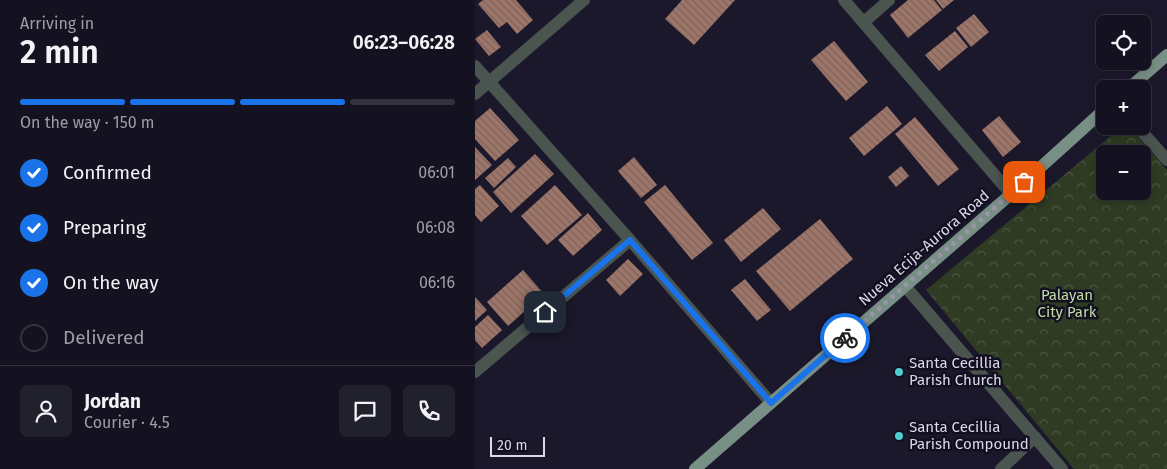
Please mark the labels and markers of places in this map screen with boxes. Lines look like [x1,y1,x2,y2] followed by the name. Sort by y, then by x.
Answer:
[1003,161,1045,203] pin
[524,291,566,333] pin
[909,354,1002,389] place label: Santa Cecillia Parish Church
[893,366,905,378] marker: Santa Cecillia Parish Church
[909,418,1029,453] place label: Santa Cecillia Parish Compound
[893,430,905,442] marker: Santa Cecillia Parish Compound

